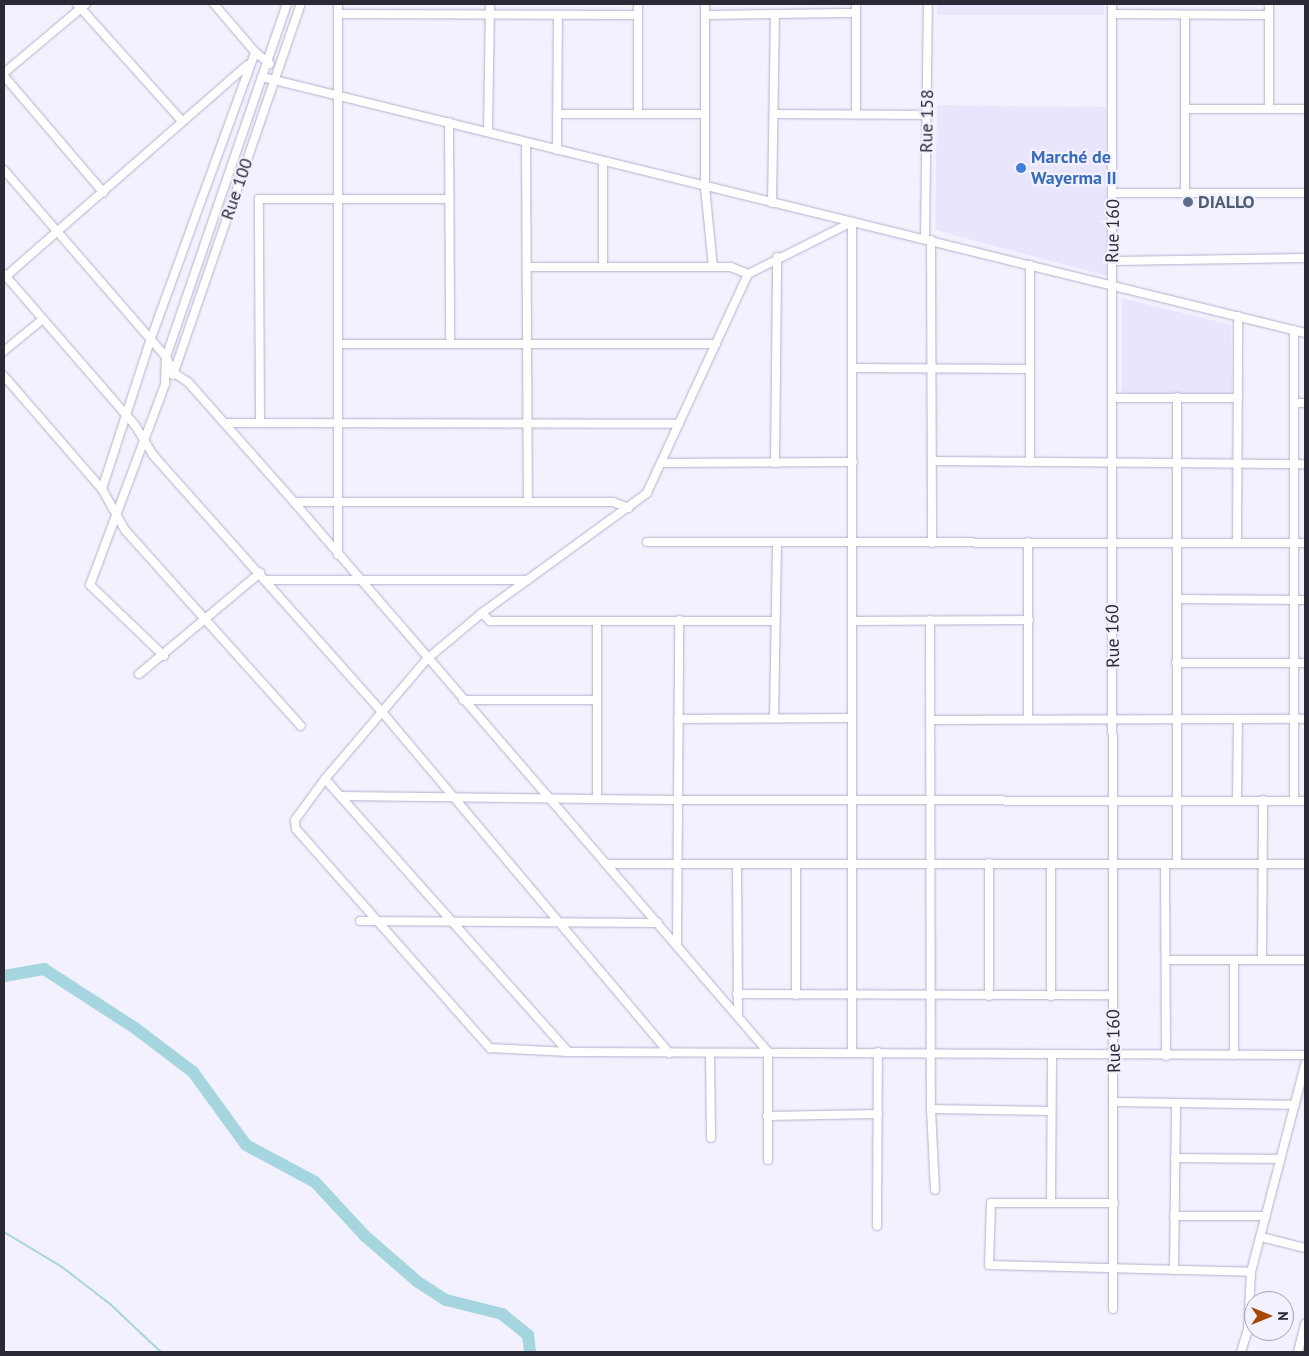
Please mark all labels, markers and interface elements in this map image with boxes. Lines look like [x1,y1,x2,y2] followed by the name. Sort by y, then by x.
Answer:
[916,89,938,153] street label: Rue 158
[1031,147,1117,190] place label: Marché de Wayerma II
[216,155,258,223] street label: Rue 100
[1015,162,1027,174] marker: Marché de Wayerma II
[1198,191,1255,213] place label: DIALLO
[1182,196,1194,208] marker: DIALLO
[1102,199,1124,263] street label: Rue 160
[1102,604,1124,668] street label: Rue 160
[1103,1009,1125,1073] street label: Rue 160
[1244,1291,1294,1341] north arrow
[1274,1311,1292,1321] text: N

